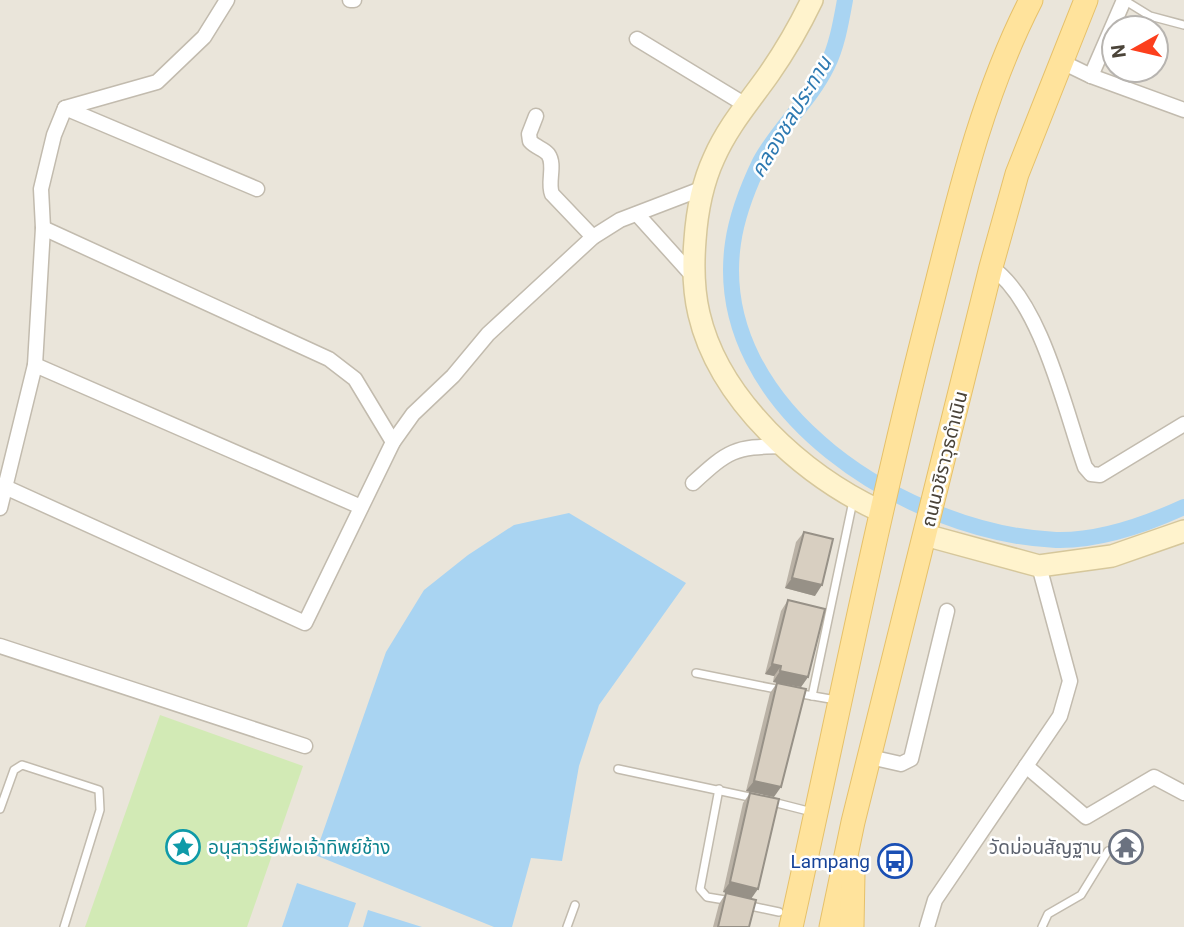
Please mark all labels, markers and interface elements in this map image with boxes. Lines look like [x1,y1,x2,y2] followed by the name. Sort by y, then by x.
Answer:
[1100,14,1170,84] north arrow
[1106,43,1131,60] text: N
[746,52,837,181] water label: คลองชลประทาน
[916,389,973,530] street label: ถนนวชิราวุธดำเนิน
[164,828,202,866] place icon: อนุสาวรีย์พ่อเจ้าทิพย์ช้าง
[1107,828,1145,866] temple icon: วัดม่อนสัญฐาน
[208,836,390,859] place label: อนุสาวรีย์พ่อเจ้าทิพย์ช้าง
[989,836,1102,859] place label: วัดม่อนสัญฐาน
[876,842,914,880] bus stop icon: Lampang
[791,850,870,873] place label: Lampang

